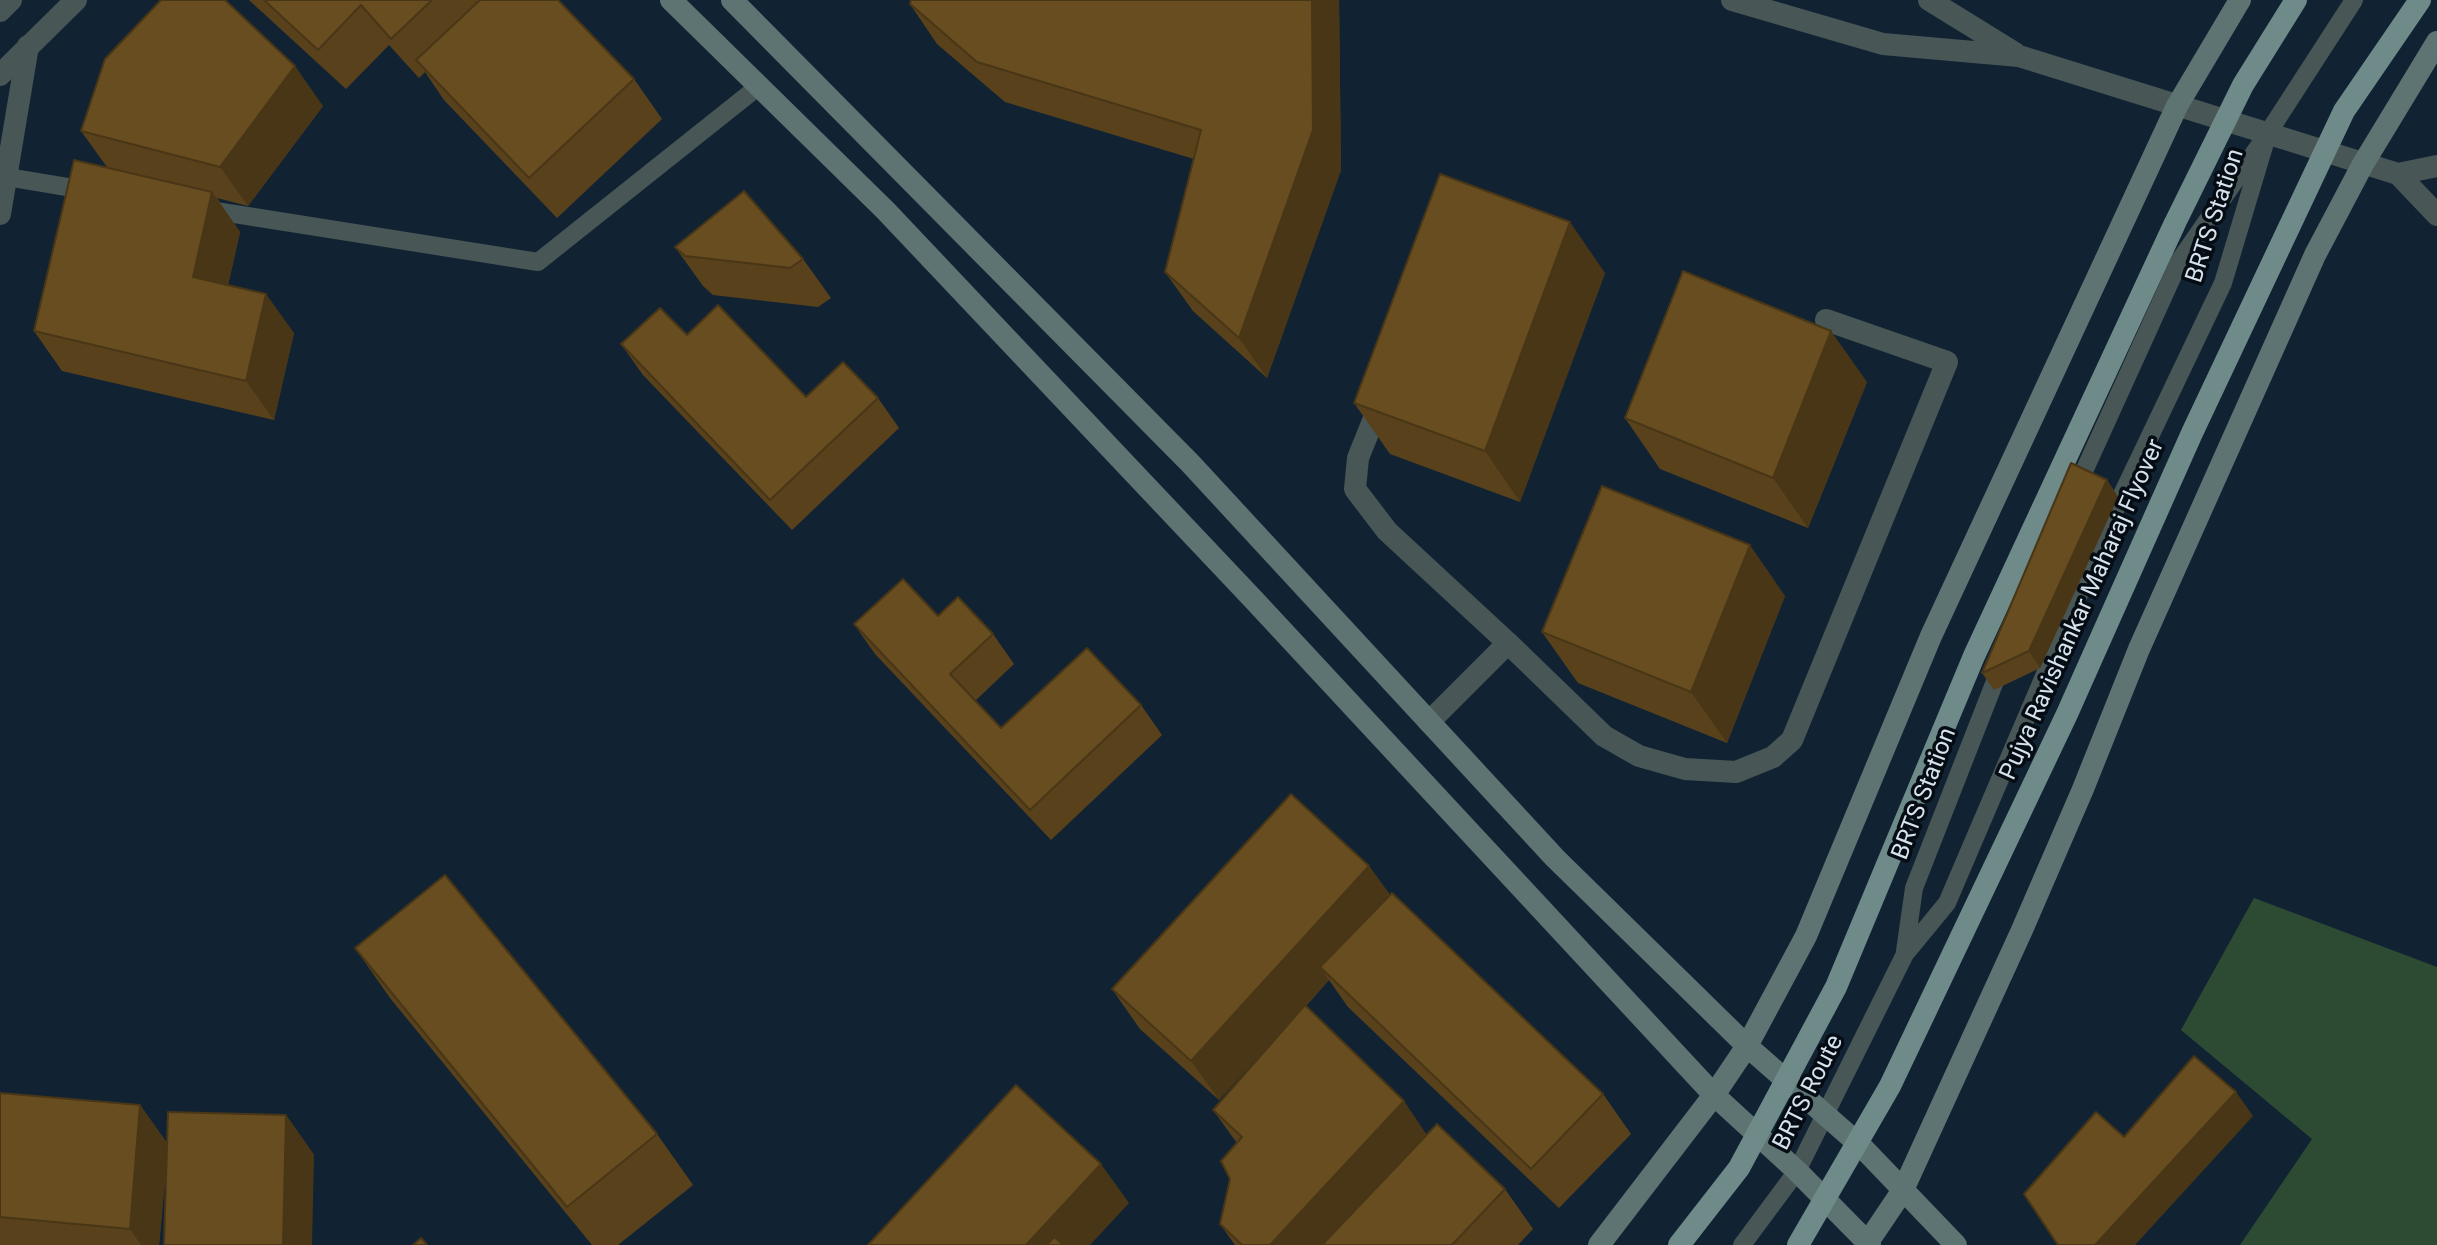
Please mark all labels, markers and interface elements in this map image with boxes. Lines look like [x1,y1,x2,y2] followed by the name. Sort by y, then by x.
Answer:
[2181,145,2251,287] street label: BRTS Station
[1995,435,2171,785] street label: Pujya Ravishankar Maharaj Flyover
[1887,724,1963,864] street label: BRTS Station
[1768,1031,1850,1155] street label: BRTS Route

